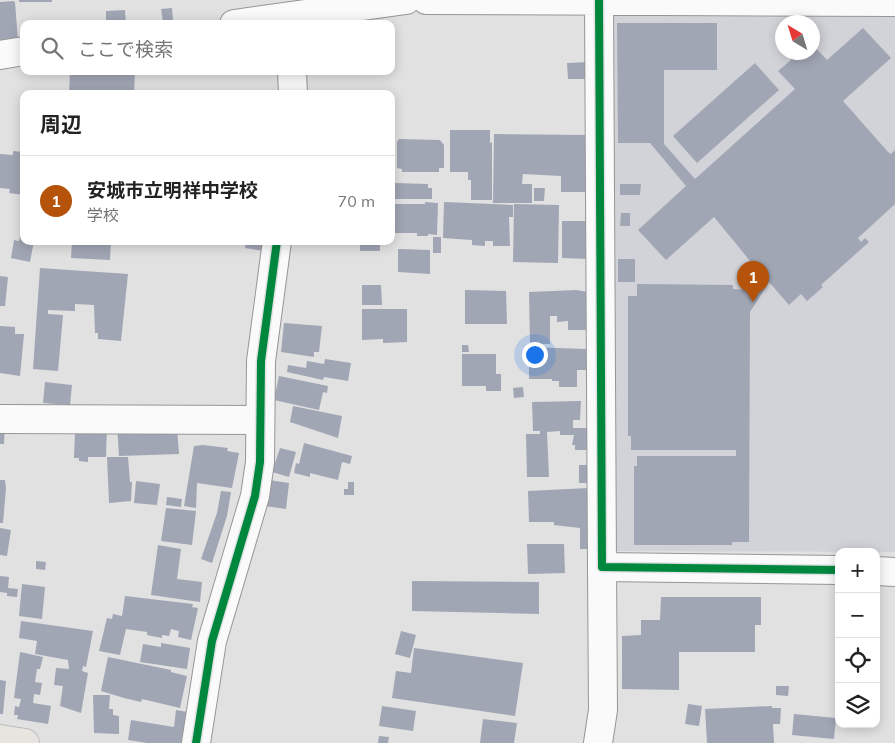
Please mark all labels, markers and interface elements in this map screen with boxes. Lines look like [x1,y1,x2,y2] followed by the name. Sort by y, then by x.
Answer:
[775,15,820,60] north arrow
[20,20,395,75] search box
[38,34,66,62] icon: search
[78,37,173,61] text: ここで検索
[40,111,82,137] text: 周辺
[87,178,258,202] text: 安城市立明祥中学校
[51,191,61,211] text: 1
[338,191,375,211] text: 70 m
[87,205,119,225] text: 学校
[737,261,769,302] pin: 1
[522,342,548,368] your location
[835,548,880,728] map controls
[835,548,880,593] button: +
[835,593,880,638] button: −
[835,638,880,683] button: locate
[835,683,880,728] button: layers

